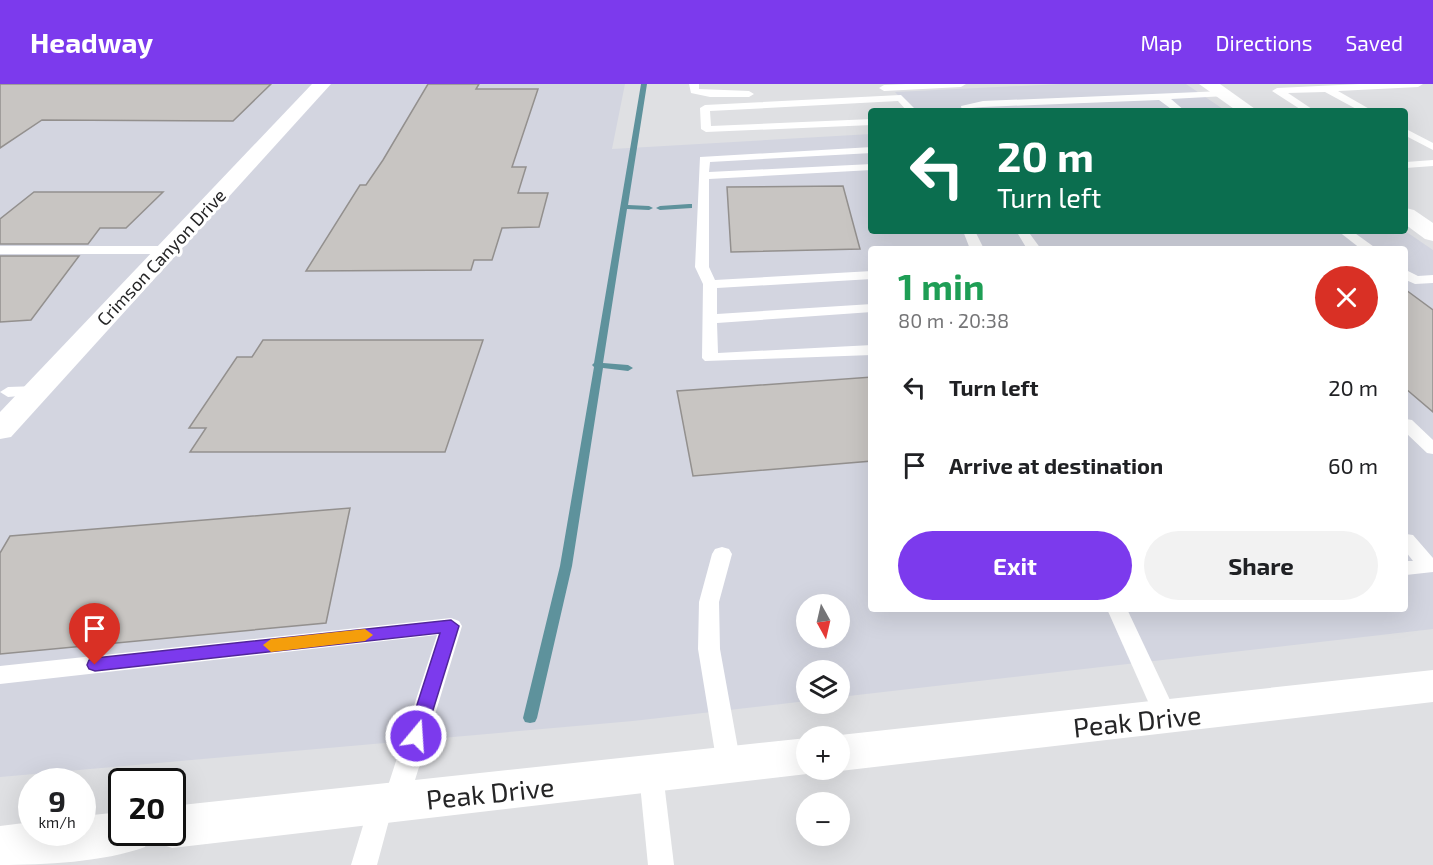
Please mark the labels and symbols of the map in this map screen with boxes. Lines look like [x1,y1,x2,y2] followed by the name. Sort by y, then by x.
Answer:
[92,184,230,330] street label: Crimson Canyon Drive
[796,594,850,648] north arrow
[69,603,120,665] pin
[1071,697,1203,743] street label: Peak Drive
[384,704,448,768] position arrow
[108,768,186,846] speed limit sign: 20
[424,769,556,815] street label: Peak Drive

